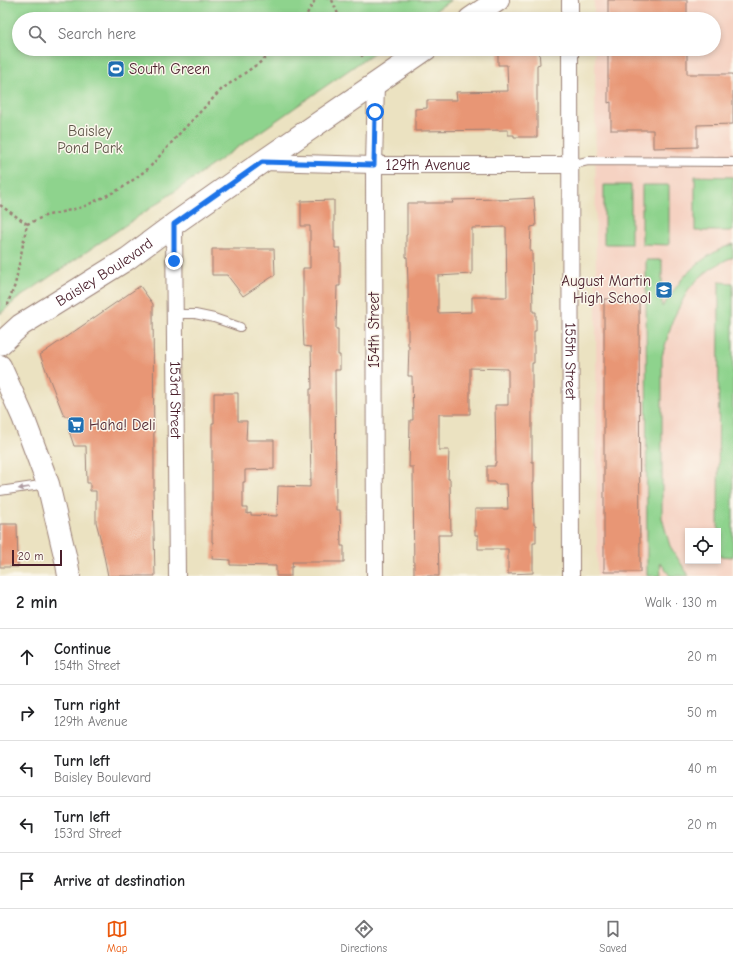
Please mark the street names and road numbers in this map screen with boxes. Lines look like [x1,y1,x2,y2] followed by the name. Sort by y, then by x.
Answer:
[386,156,471,174] street label: 129th Avenue
[52,234,156,310] street label: Baisley Boulevard
[365,291,383,368] street label: 154th Street
[562,322,580,400] street label: 155th Street
[166,361,185,440] street label: 153rd Street

